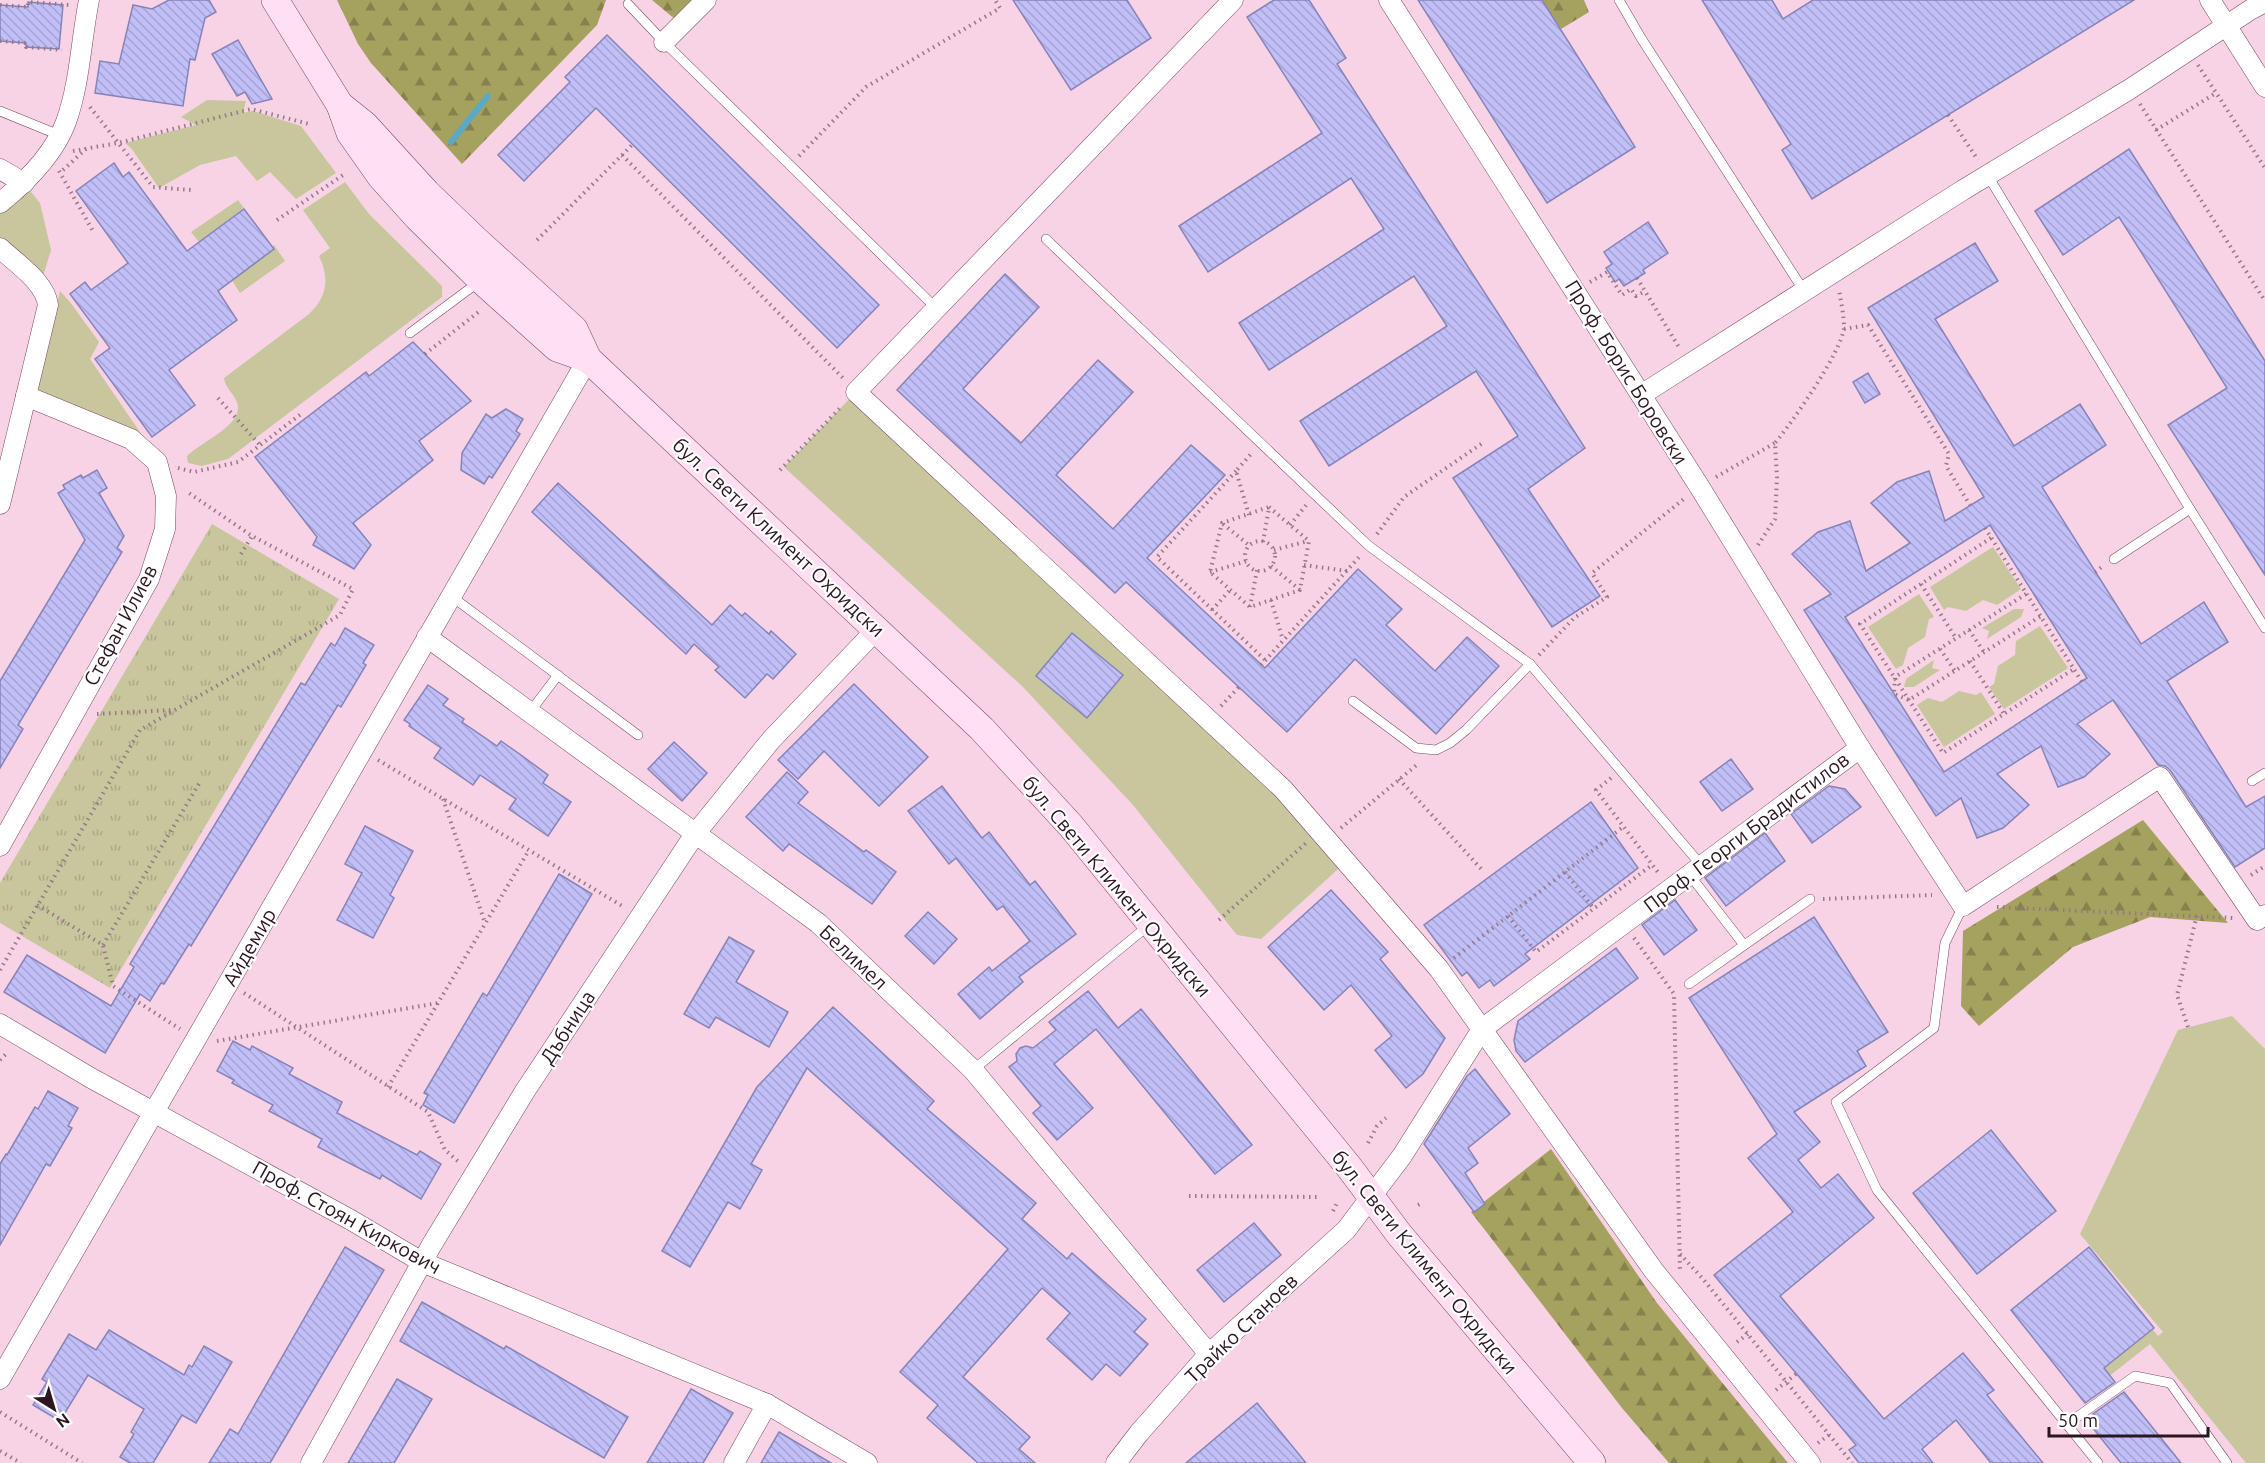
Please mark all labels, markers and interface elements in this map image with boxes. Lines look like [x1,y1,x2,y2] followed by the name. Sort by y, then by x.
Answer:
[1561,276,1693,468] street label: Проф. Борис Боровски
[668,433,890,641] street label: бул. Свети Климент Охридски
[79,561,161,689] street label: Стефан Илиев
[1639,747,1853,917] street label: Проф. Георги Брадистилов
[1018,771,1216,1001] street label: бул. Свети Климент Охридски
[218,904,280,990] street label: Айдемир
[815,920,893,994] street label: Белимел
[535,986,599,1068] street label: Дъбница
[1328,1146,1522,1378] street label: бул. Свети Климент Охридски
[249,1156,445,1278] street label: Проф. Стоян Киркович
[1180,1269,1302,1387] street label: Трайко Станоев
[24,1379,84,1439] north arrow
[2049,1400,2208,1438] scale bar
[53,1410,73,1432] text: N
[2058,1410,2098,1430] text: 50 m

